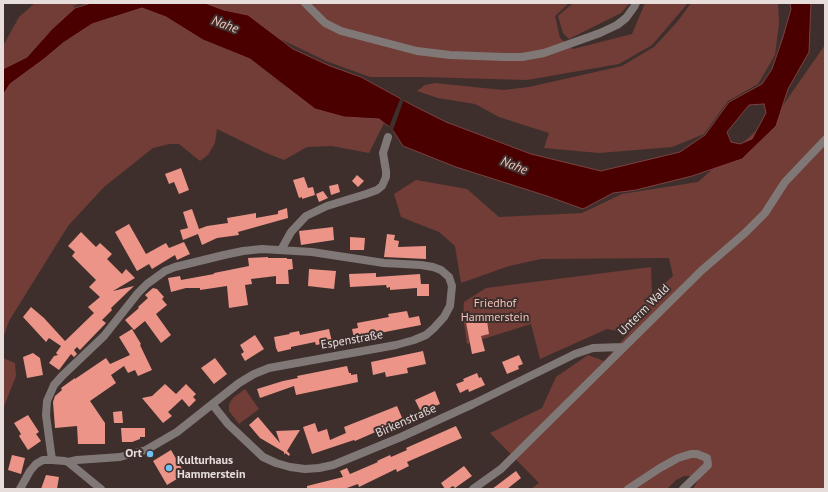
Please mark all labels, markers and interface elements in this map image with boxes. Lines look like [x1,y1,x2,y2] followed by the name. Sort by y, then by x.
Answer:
[209,13,241,37] water label: Nahe
[498,154,530,178] water label: Nahe
[615,281,673,339] street label: Unterm Wald
[461,297,529,325] park label: Friedhof Hammerstein
[320,327,384,353] street label: Espenstraße
[373,401,439,441] street label: Birkenstraße
[125,447,142,461] place label: Ort
[145,449,155,459] marker: Ort
[177,454,245,482] place label: Kulturhaus Hammerstein
[164,463,174,473] marker: Kulturhaus Hammerstein

